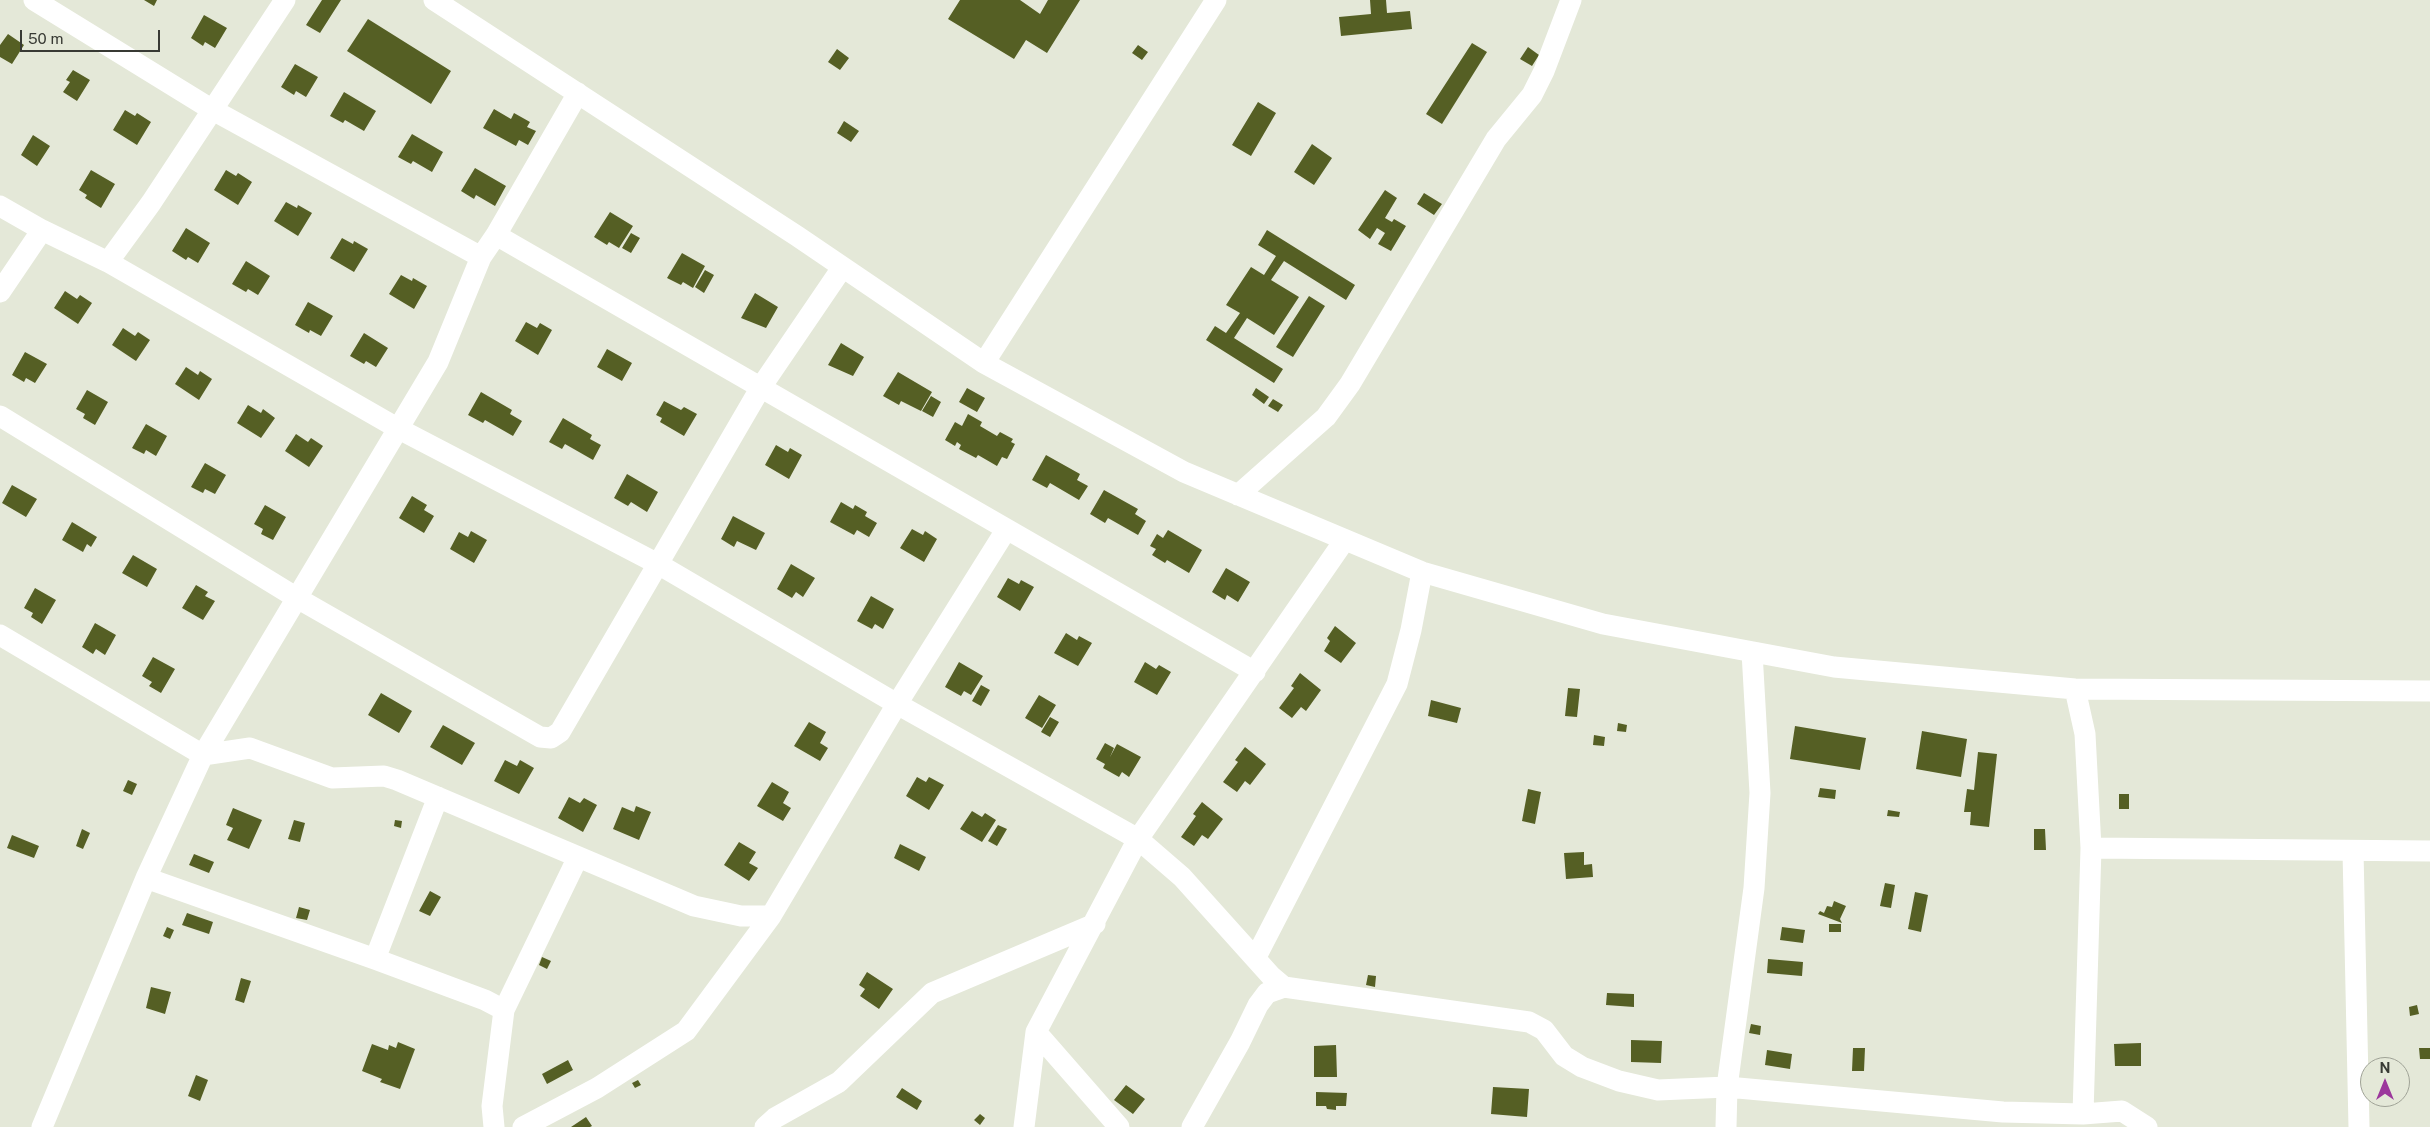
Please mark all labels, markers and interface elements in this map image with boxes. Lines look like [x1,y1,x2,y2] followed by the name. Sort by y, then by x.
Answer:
[22,20,162,52] scale bar
[28,30,63,47] text: 50 m
[2360,1057,2410,1107] north arrow
[2380,1060,2390,1076] text: N

